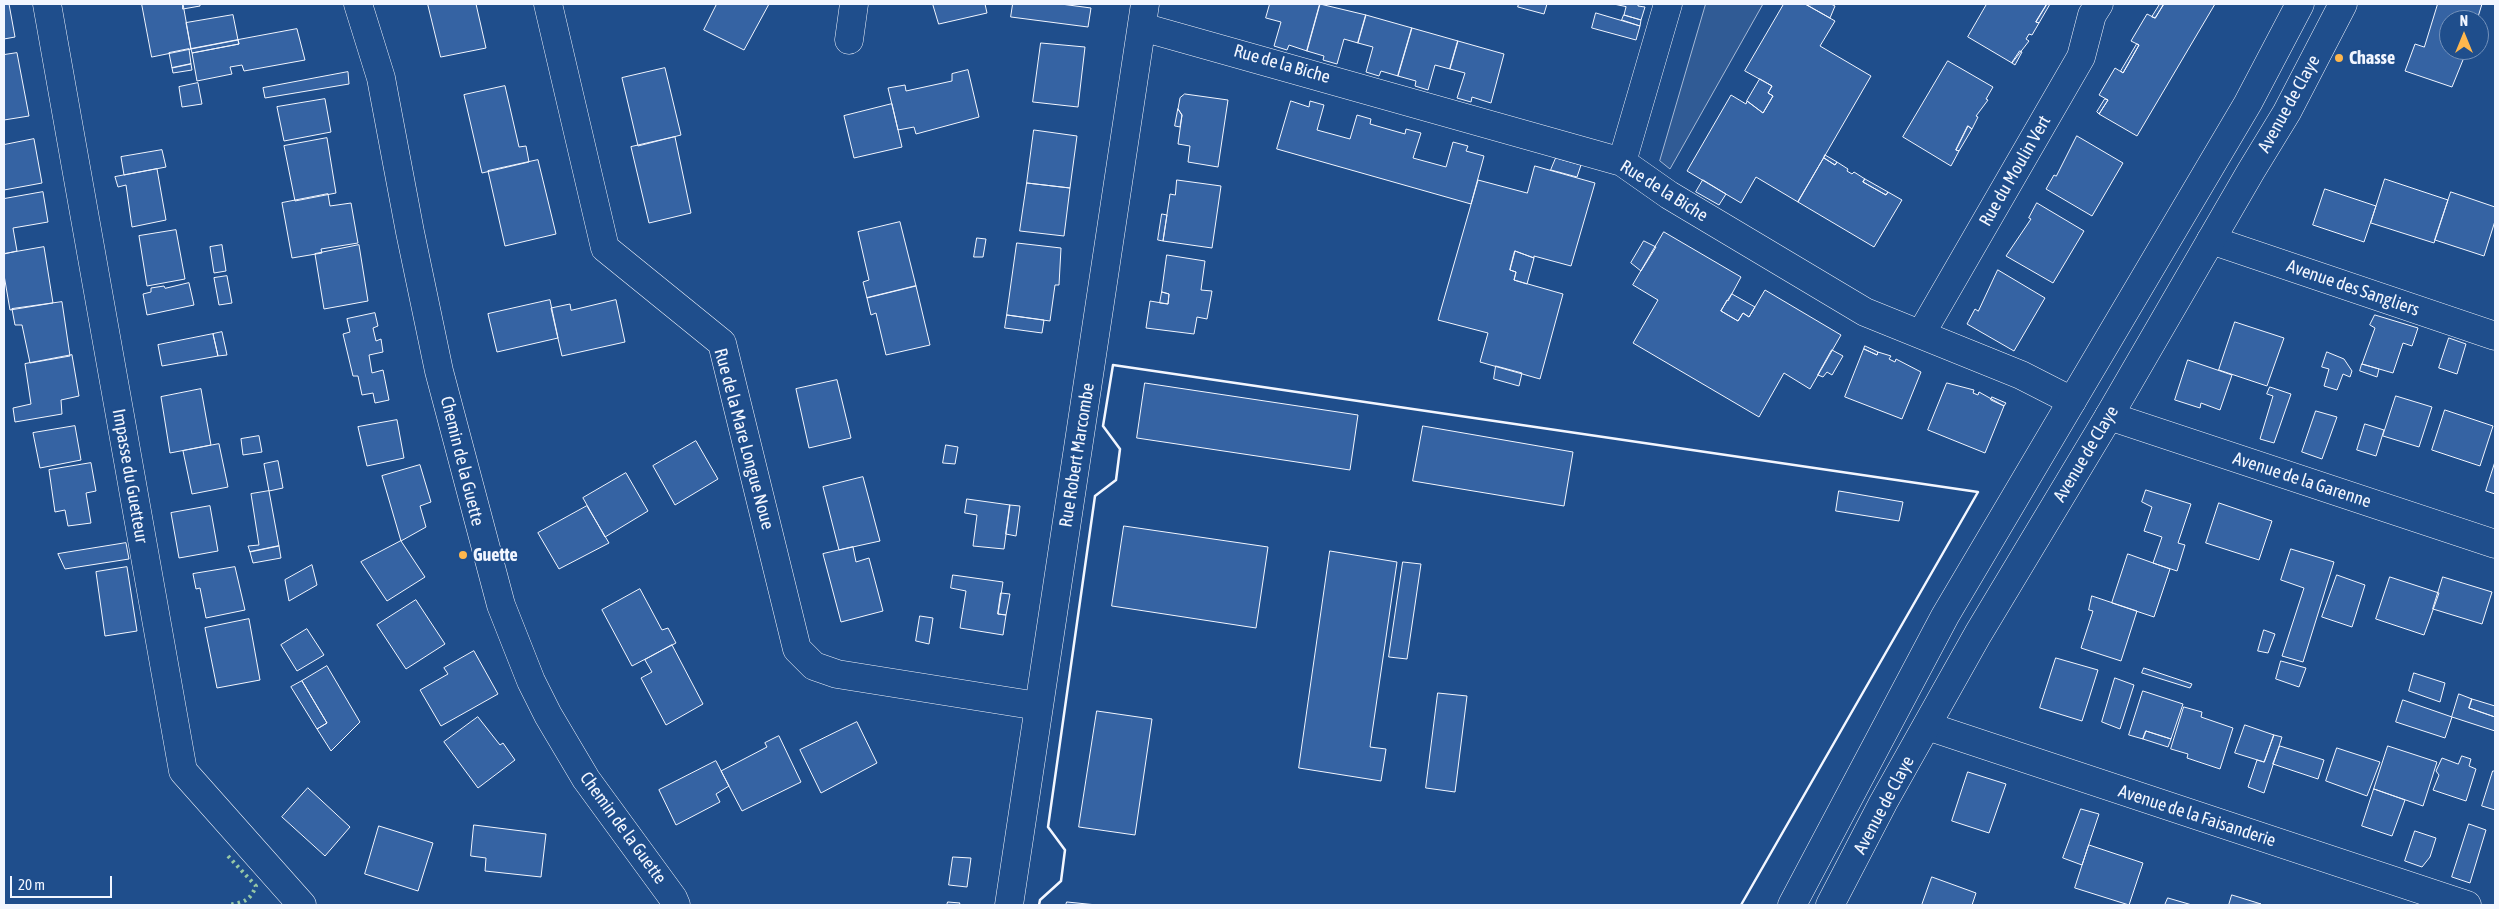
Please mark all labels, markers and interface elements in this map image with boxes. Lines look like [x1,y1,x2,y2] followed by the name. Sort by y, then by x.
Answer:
[2439,10,2489,60] north arrow
[2460,13,2468,29] text: N
[1231,40,1333,88] street label: Rue de la Biche
[2349,47,2395,69] place label: Chasse
[2253,51,2325,157] street label: Avenue de Claye
[2333,52,2345,64] marker: Chasse
[1975,112,2055,230] street label: Rue du Moulin Vert
[1616,156,1712,226] street label: Rue de la Biche
[2284,255,2422,321] street label: Avenue des Sangliers
[709,346,779,532] street label: Rue de la Mare Longue Noue
[1055,381,1099,529] street label: Rue Robert Marcombe
[435,394,489,528] street label: Chemin de la Guette
[2049,402,2123,506] street label: Avenue de Claye
[108,407,152,545] street label: Impasse du Guetteur
[2230,447,2374,513] street label: Avenue de la Garenne
[473,544,518,566] place label: Guette
[457,549,469,561] marker: Guette
[1849,752,1919,858] street label: Avenue de Claye
[575,768,671,888] street label: Chemin de la Guette
[2116,780,2278,852] street label: Avenue de la Faisanderie
[12,866,115,898] scale bar
[18,876,45,893] text: 20 m

